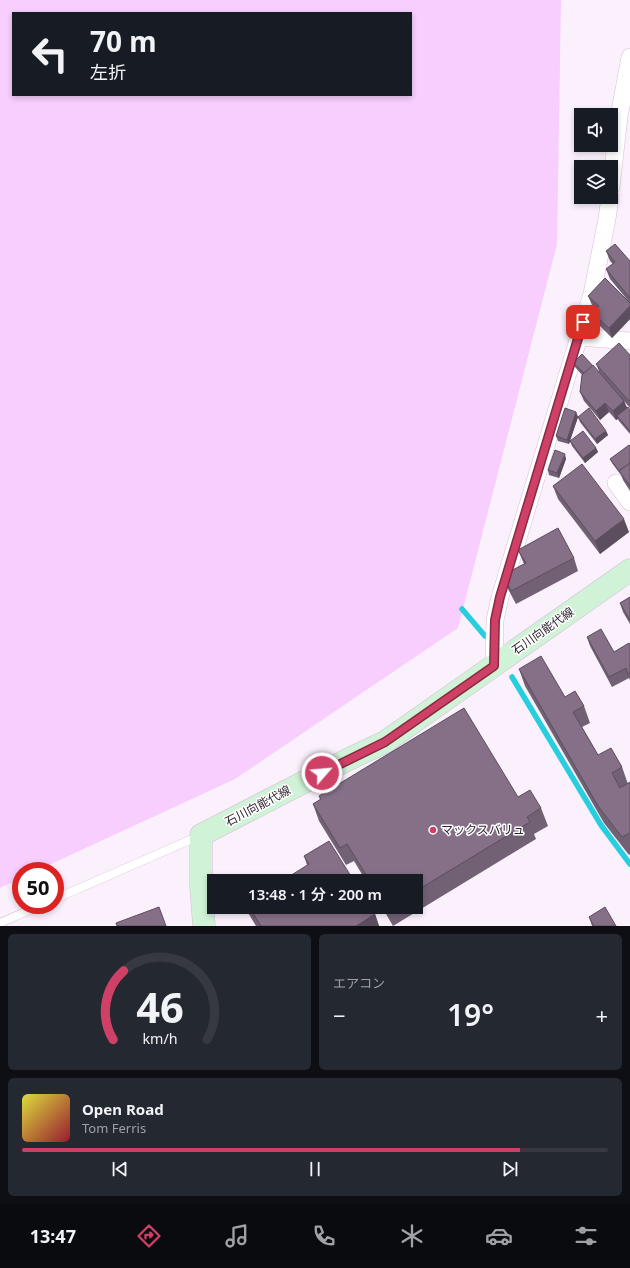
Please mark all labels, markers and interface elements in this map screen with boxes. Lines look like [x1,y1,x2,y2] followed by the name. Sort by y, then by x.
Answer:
[90,22,157,60] text: 70 m
[24,28,76,80] icon: left
[90,60,126,84] text: 左折
[574,108,618,204] map controls
[574,108,618,152] button: sound
[574,160,618,204] button: layers
[566,305,600,339] pin
[572,311,594,333] icon: arrive
[508,603,577,658] street label: 石川向能代線
[301,752,343,794] position arrow
[222,781,294,830] street label: 石川向能代線
[441,821,525,838] place label: マックスバリュ
[428,825,438,835] marker: マックスバリュ
[12,862,64,914] speed limit sign: 50
[248,884,382,904] text: 13:48 · 1 分 · 200 m
[333,974,385,992] text: エアコン
[136,979,183,1035] text: 46
[447,994,494,1035] text: 19°
[333,1000,346,1030] text: −
[595,1000,608,1030] text: +
[142,1029,177,1048] text: km/h
[82,1099,164,1119] text: Open Road
[82,1119,146,1137] text: Tom Ferris
[109,1158,131,1180] icon: previous
[304,1158,326,1180] icon: pause
[499,1158,521,1180] icon: next
[135,1222,163,1250] icon: directions
[223,1222,251,1250] icon: music
[310,1222,338,1250] icon: phone
[398,1222,426,1250] icon: climate
[485,1222,513,1250] icon: car
[572,1222,600,1250] icon: filters
[30,1224,76,1248] text: 13:47

